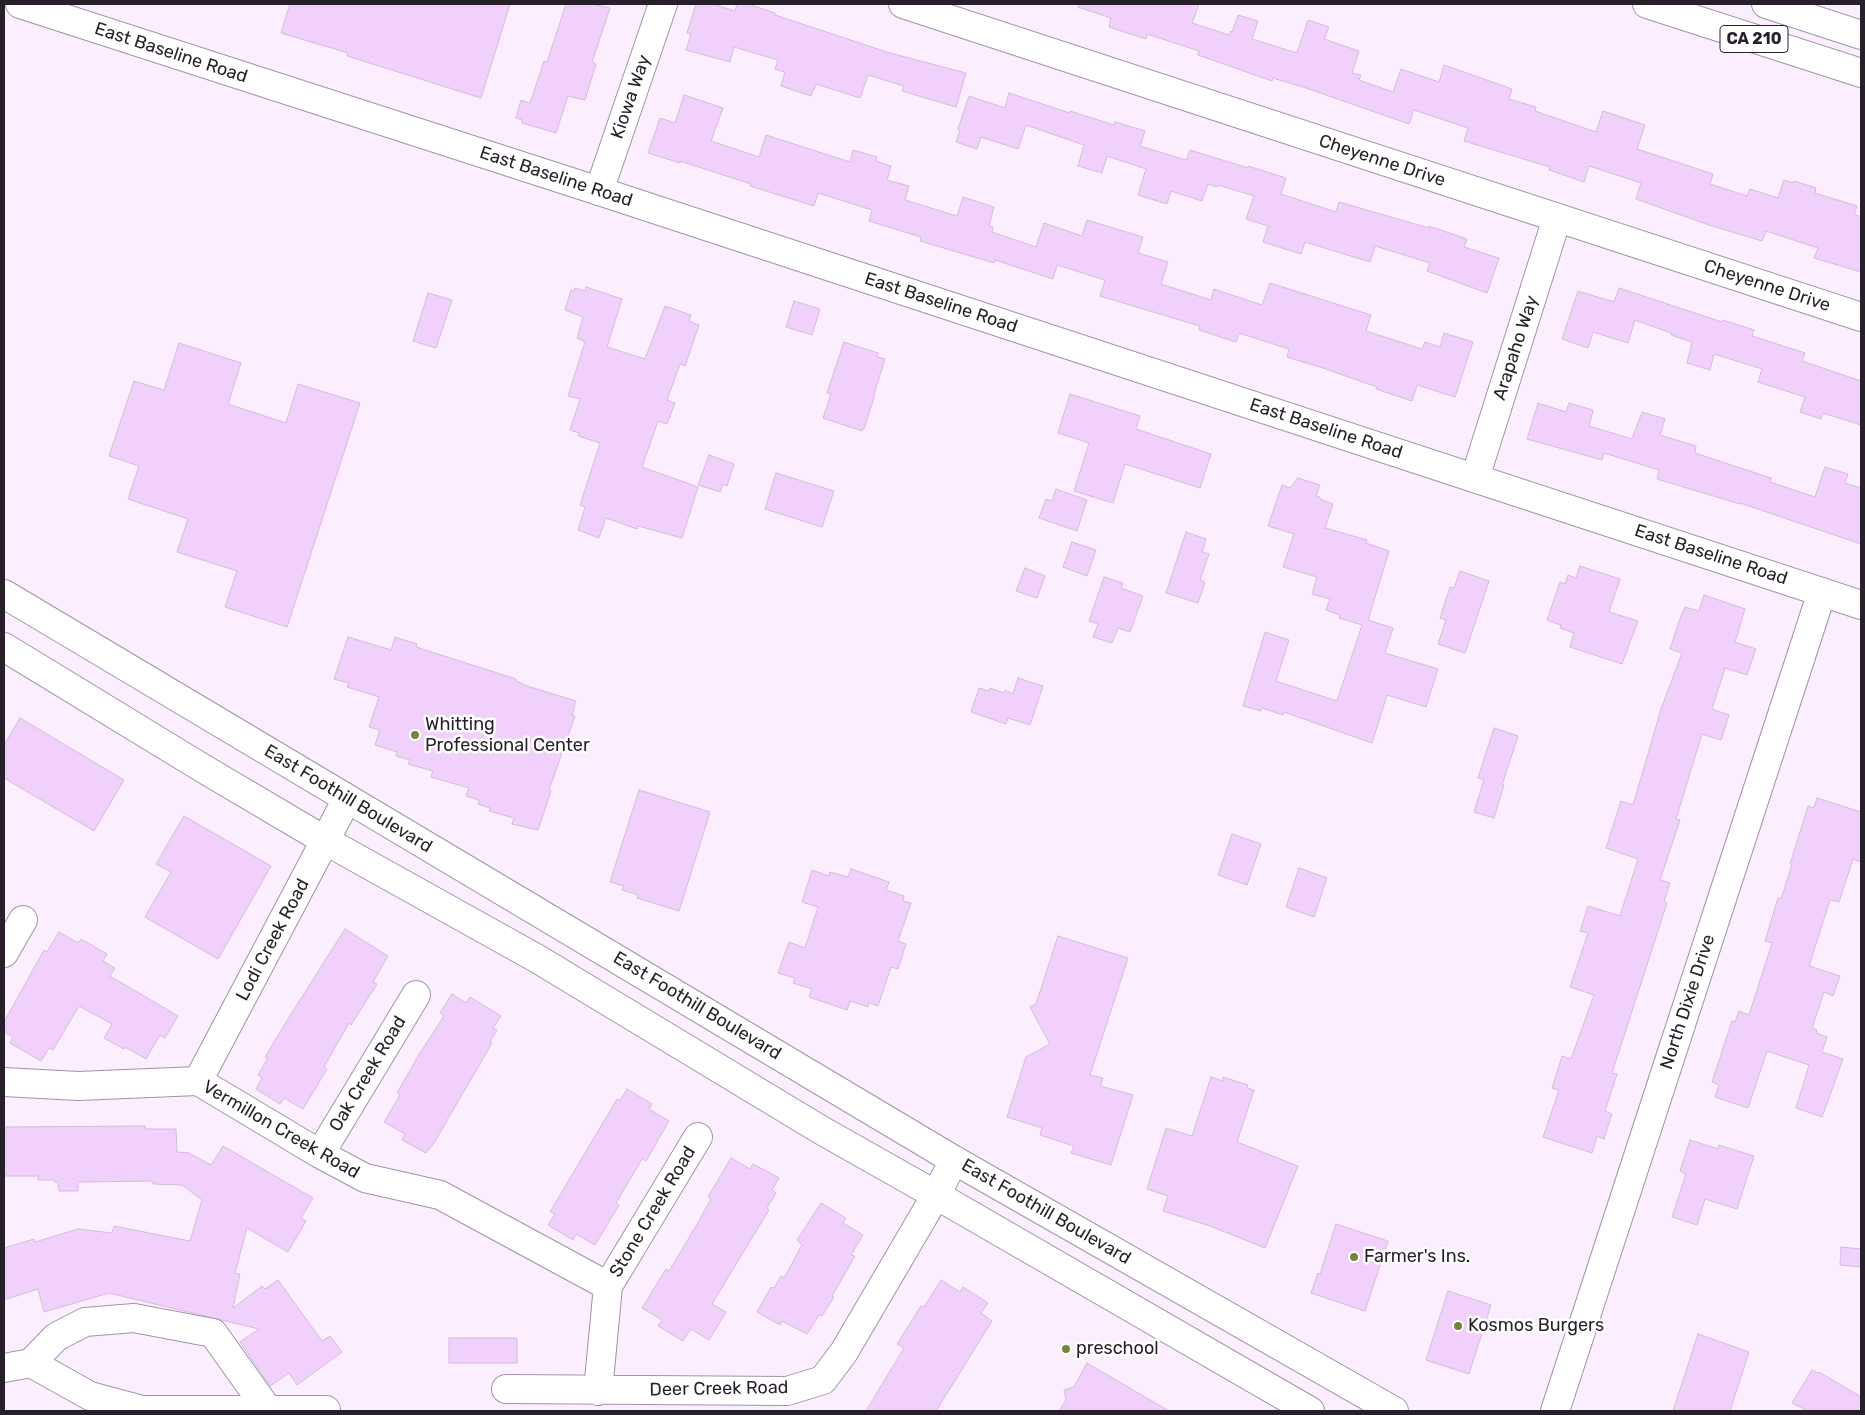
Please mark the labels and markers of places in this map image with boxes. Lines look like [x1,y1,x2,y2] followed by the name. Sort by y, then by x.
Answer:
[425,714,590,756] place label: Whitting Professional Center
[409,729,421,741] marker: Whitting Professional Center
[1364,1246,1470,1268] place label: Farmer's Ins.
[1348,1251,1360,1263] marker: Farmer's Ins.
[1468,1315,1604,1337] place label: Kosmos Burgers
[1452,1320,1464,1332] marker: Kosmos Burgers
[1076,1338,1159,1360] place label: preschool
[1060,1343,1072,1355] marker: preschool

